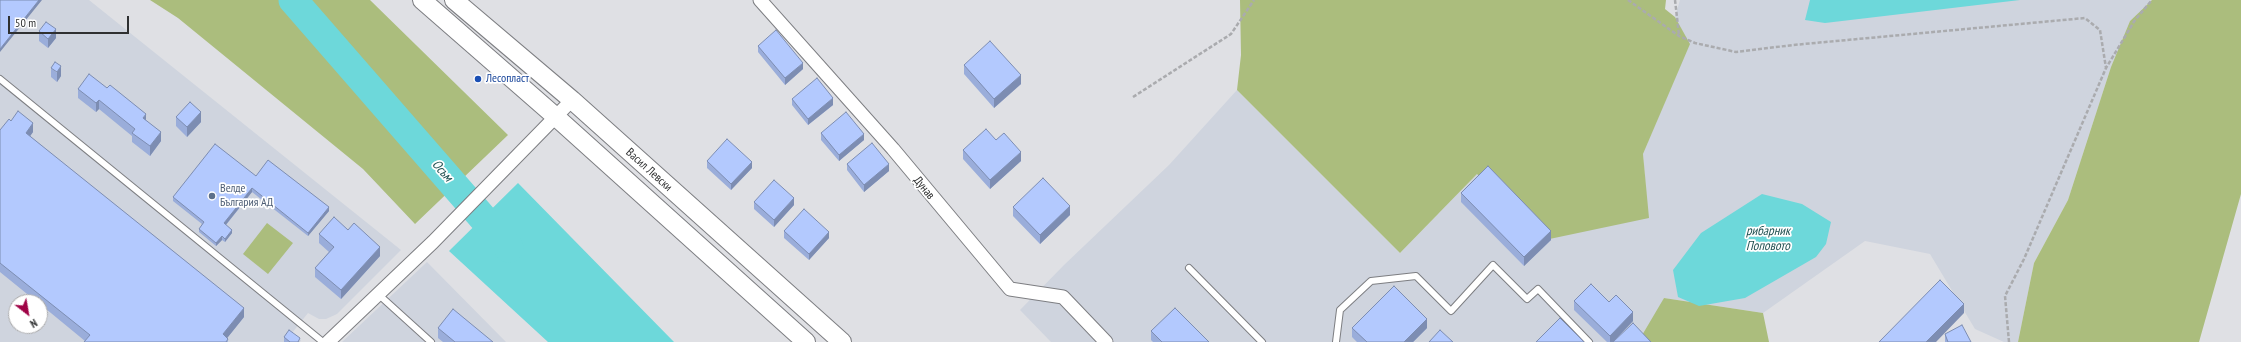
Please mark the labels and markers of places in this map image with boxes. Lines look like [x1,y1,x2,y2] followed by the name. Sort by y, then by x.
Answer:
[486,72,529,86] place label: Лесопласт
[473,74,483,84] marker: Лесопласт
[220,182,273,210] place label: Велде България АД
[207,191,217,201] marker: Велде България АД

